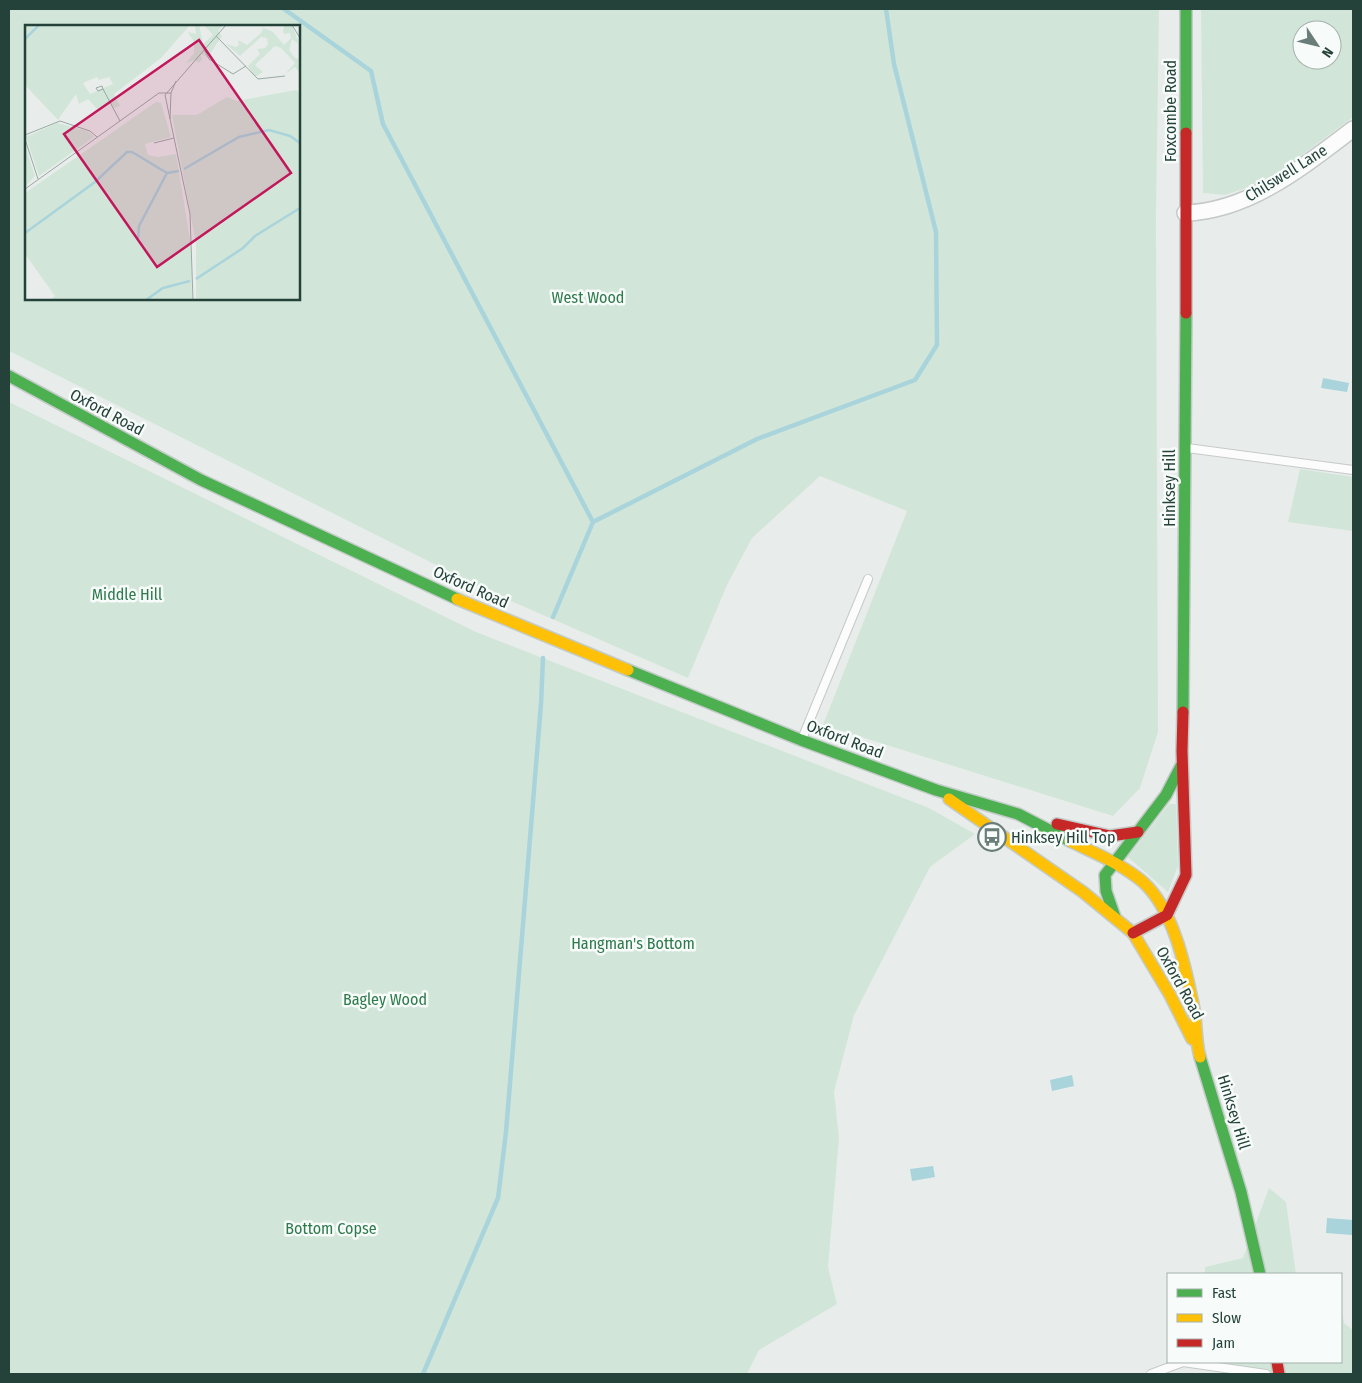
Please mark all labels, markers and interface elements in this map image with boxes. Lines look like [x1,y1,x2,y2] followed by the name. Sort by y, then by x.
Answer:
[1292,20,1342,70] north arrow
[25,25,300,300] inset map
[1318,44,1337,60] text: N
[1161,60,1180,162] street label: Foxcombe Road
[1241,140,1331,206] street label: Chilswell Lane
[552,288,624,307] park label: West Wood
[67,385,147,439] street label: Oxford Road
[1160,449,1179,527] street label: Hinksey Hill
[430,562,512,612] street label: Oxford Road
[92,585,162,604] park label: Middle Hill
[804,716,886,762] street label: Oxford Road
[977,822,1007,852] bus stop icon: Hinksey Hill Top
[1011,828,1116,847] place label: Hinksey Hill Top
[571,934,695,953] park label: Hangman's Bottom
[1152,943,1208,1023] street label: Oxford Road
[343,990,427,1009] park label: Bagley Wood
[1214,1072,1254,1152] street label: Hinksey Hill
[285,1219,377,1238] park label: Bottom Copse
[1167,1273,1342,1363] legend
[1212,1284,1236,1302] text: Fast
[1212,1309,1241,1327] text: Slow
[1212,1334,1235,1352] text: Jam

